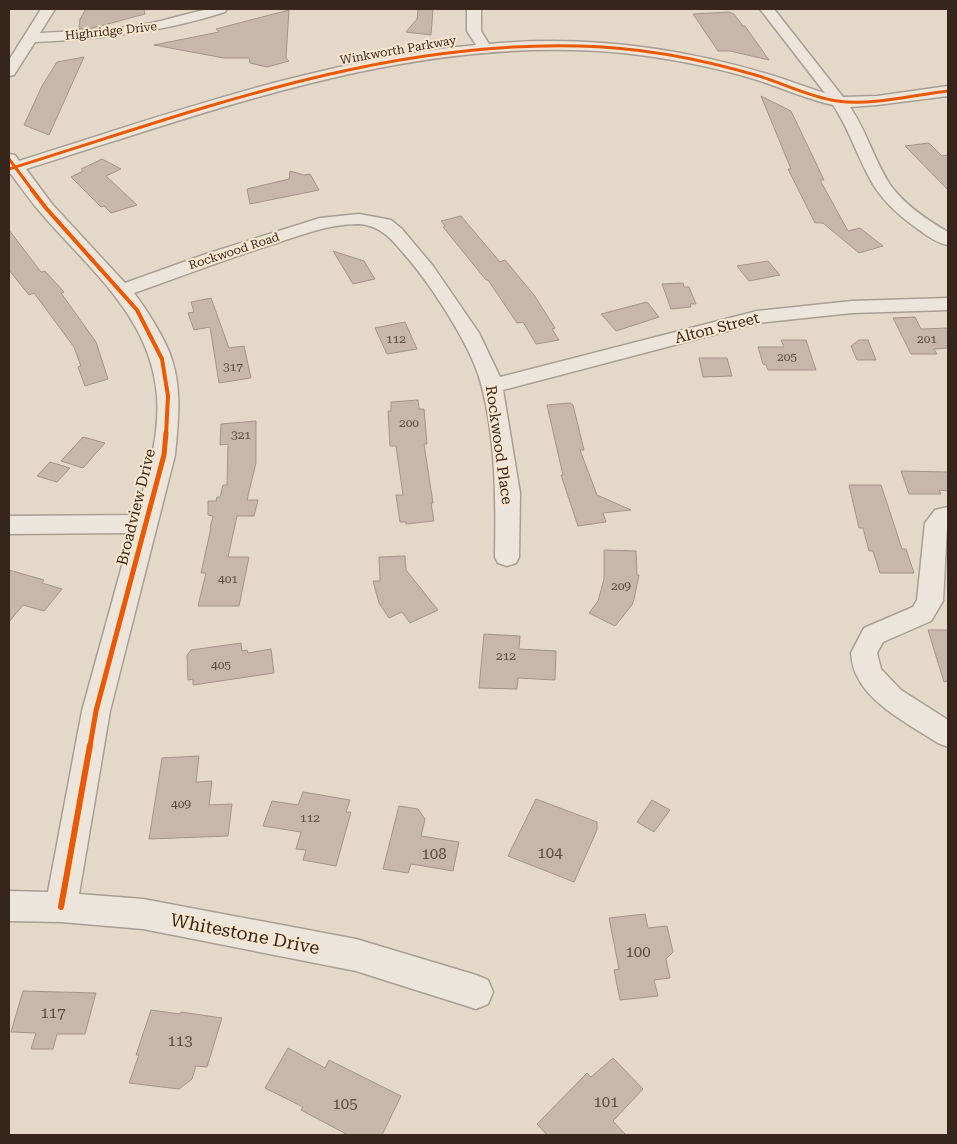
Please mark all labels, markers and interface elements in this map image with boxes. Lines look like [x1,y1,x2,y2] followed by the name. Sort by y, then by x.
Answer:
[64,19,158,43] street label: Highridge Drive
[339,33,458,67] street label: Winkworth Parkway
[187,230,281,272] street label: Rockwood Road
[673,309,762,347] street label: Alton Street
[386,332,406,346] house number: 112
[917,332,937,346] house number: 201
[777,350,797,364] house number: 205
[223,360,243,374] house number: 317
[482,384,516,506] street label: Rockwood Place
[399,416,419,430] house number: 200
[231,428,251,442] house number: 321
[113,447,159,567] street label: Broadview Drive
[218,572,238,586] house number: 401
[611,579,631,593] house number: 209
[496,649,516,663] house number: 212
[211,658,231,672] house number: 405
[171,797,191,811] house number: 409
[300,811,320,825] house number: 112
[537,844,563,862] house number: 104
[421,845,447,863] house number: 108
[169,909,322,958] street label: Whitestone Drive
[625,943,651,961] house number: 100
[40,1004,66,1022] house number: 117
[167,1032,193,1050] house number: 113
[593,1093,619,1111] house number: 101
[332,1095,358,1113] house number: 105

